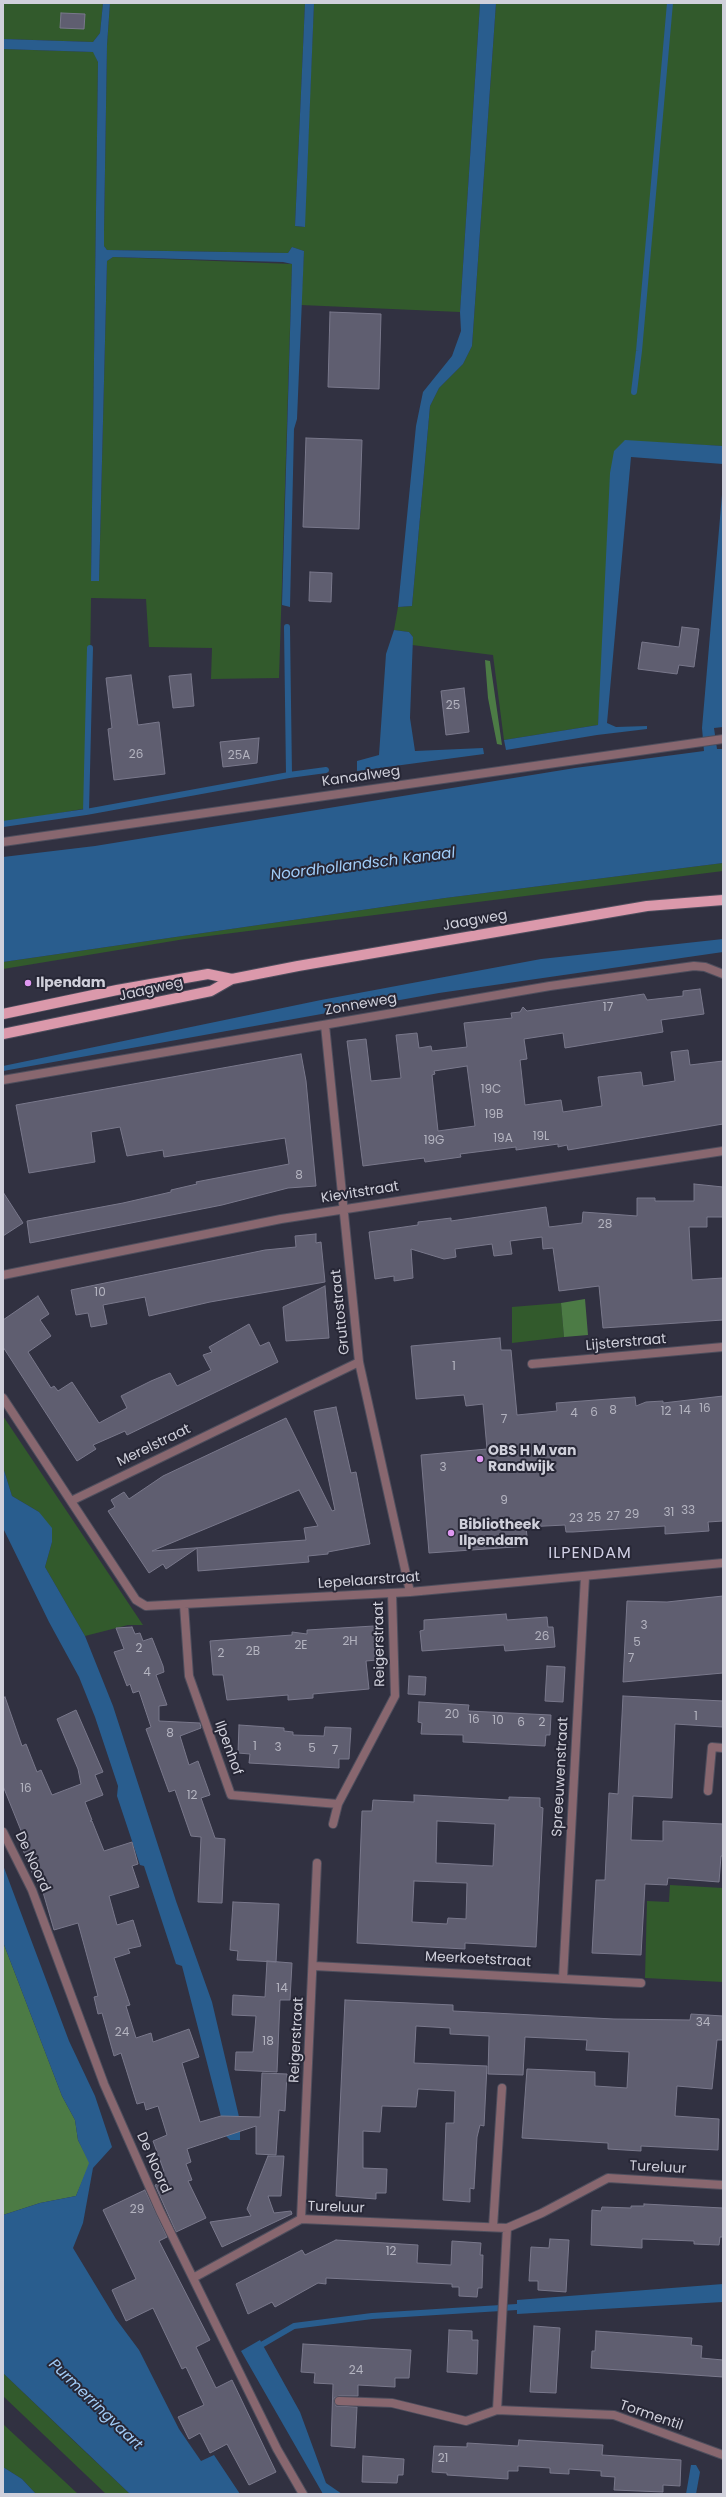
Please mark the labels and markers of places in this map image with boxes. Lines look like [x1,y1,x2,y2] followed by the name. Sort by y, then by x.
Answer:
[36,975,106,991] place label: Ilpendam
[23,978,33,988] marker: Ilpendam
[488,1443,577,1476] place label: OBS H M van Randwijk
[475,1454,485,1464] marker: OBS H M van Randwijk
[459,1517,540,1550] place label: Bibliotheek Ilpendam
[446,1528,456,1538] marker: Bibliotheek Ilpendam

